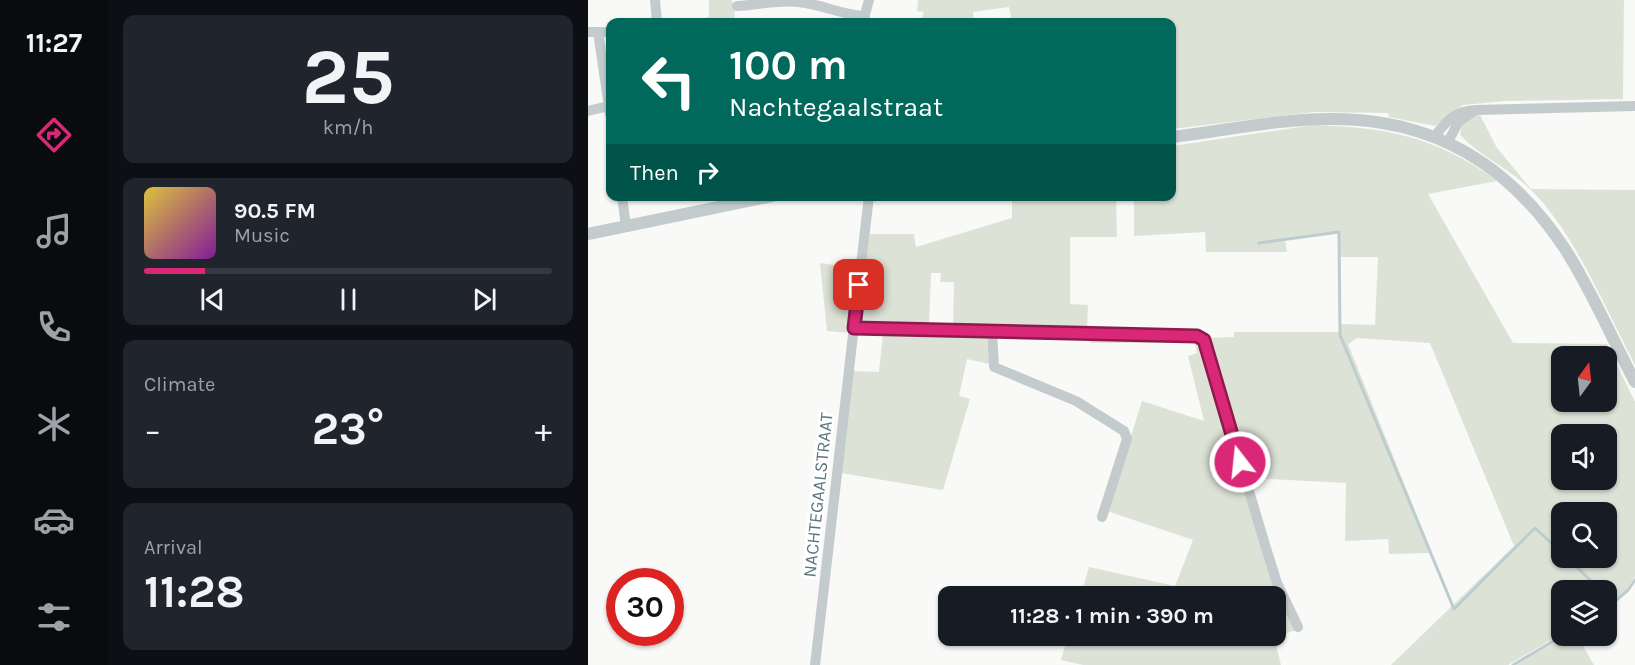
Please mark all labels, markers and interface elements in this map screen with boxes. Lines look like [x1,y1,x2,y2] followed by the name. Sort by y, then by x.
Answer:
[26,27,82,59] text: 11:27
[302,31,394,123] text: 25
[729,40,848,90] text: 100 m
[630,42,708,120] icon: left
[729,91,943,123] text: Nachtegaalstraat
[33,114,75,156] icon: directions
[323,116,373,139] text: km/h
[691,156,724,189] icon: right
[630,160,679,186] text: Then
[234,198,316,224] text: 90.5 FM
[33,210,75,252] icon: music
[234,224,290,247] text: Music
[833,259,884,310] pin
[842,268,875,301] icon: arrive
[196,283,229,316] icon: previous
[332,283,365,316] icon: pause
[468,283,501,316] icon: next
[33,306,75,348] icon: phone
[1551,346,1617,412] north arrow
[1551,346,1617,646] map controls
[144,373,215,396] text: Climate
[33,403,75,445] icon: climate
[312,403,384,455] text: 23°
[144,411,161,449] text: −
[535,411,552,449] text: +
[798,412,838,578] street label: NACHTEGAALSTRAAT
[1551,424,1617,490] button: sound
[1208,430,1272,494] position arrow
[33,499,75,541] icon: car
[1551,502,1617,568] button: search
[144,536,203,559] text: Arrival
[144,566,245,618] text: 11:28
[606,568,684,646] speed limit sign: 30
[1551,580,1617,646] button: layers
[33,596,75,638] icon: filters
[1010,603,1214,629] text: 11:28 · 1 min · 390 m

